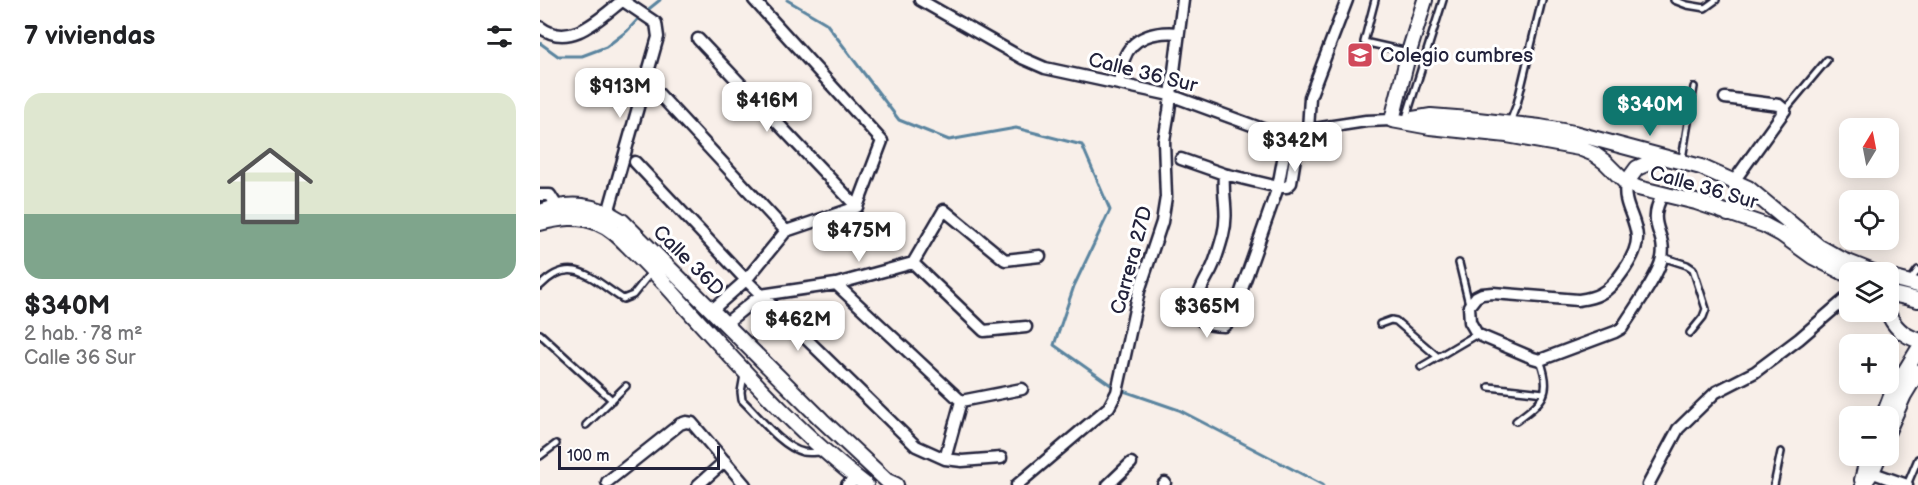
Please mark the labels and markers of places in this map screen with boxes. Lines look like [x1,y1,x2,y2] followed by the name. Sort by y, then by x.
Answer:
[1345,40,1375,70] school or university icon: Colegio cumbres
[1380,44,1533,68] place label: Colegio cumbres
[578,68,662,119] pin: $913M
[725,82,809,133] pin: $416M
[1608,86,1692,137] pin: $340M
[1253,122,1337,173] pin: $342M
[817,212,901,263] pin: $475M
[1165,288,1249,339] pin: $365M
[756,301,840,352] pin: $462M

